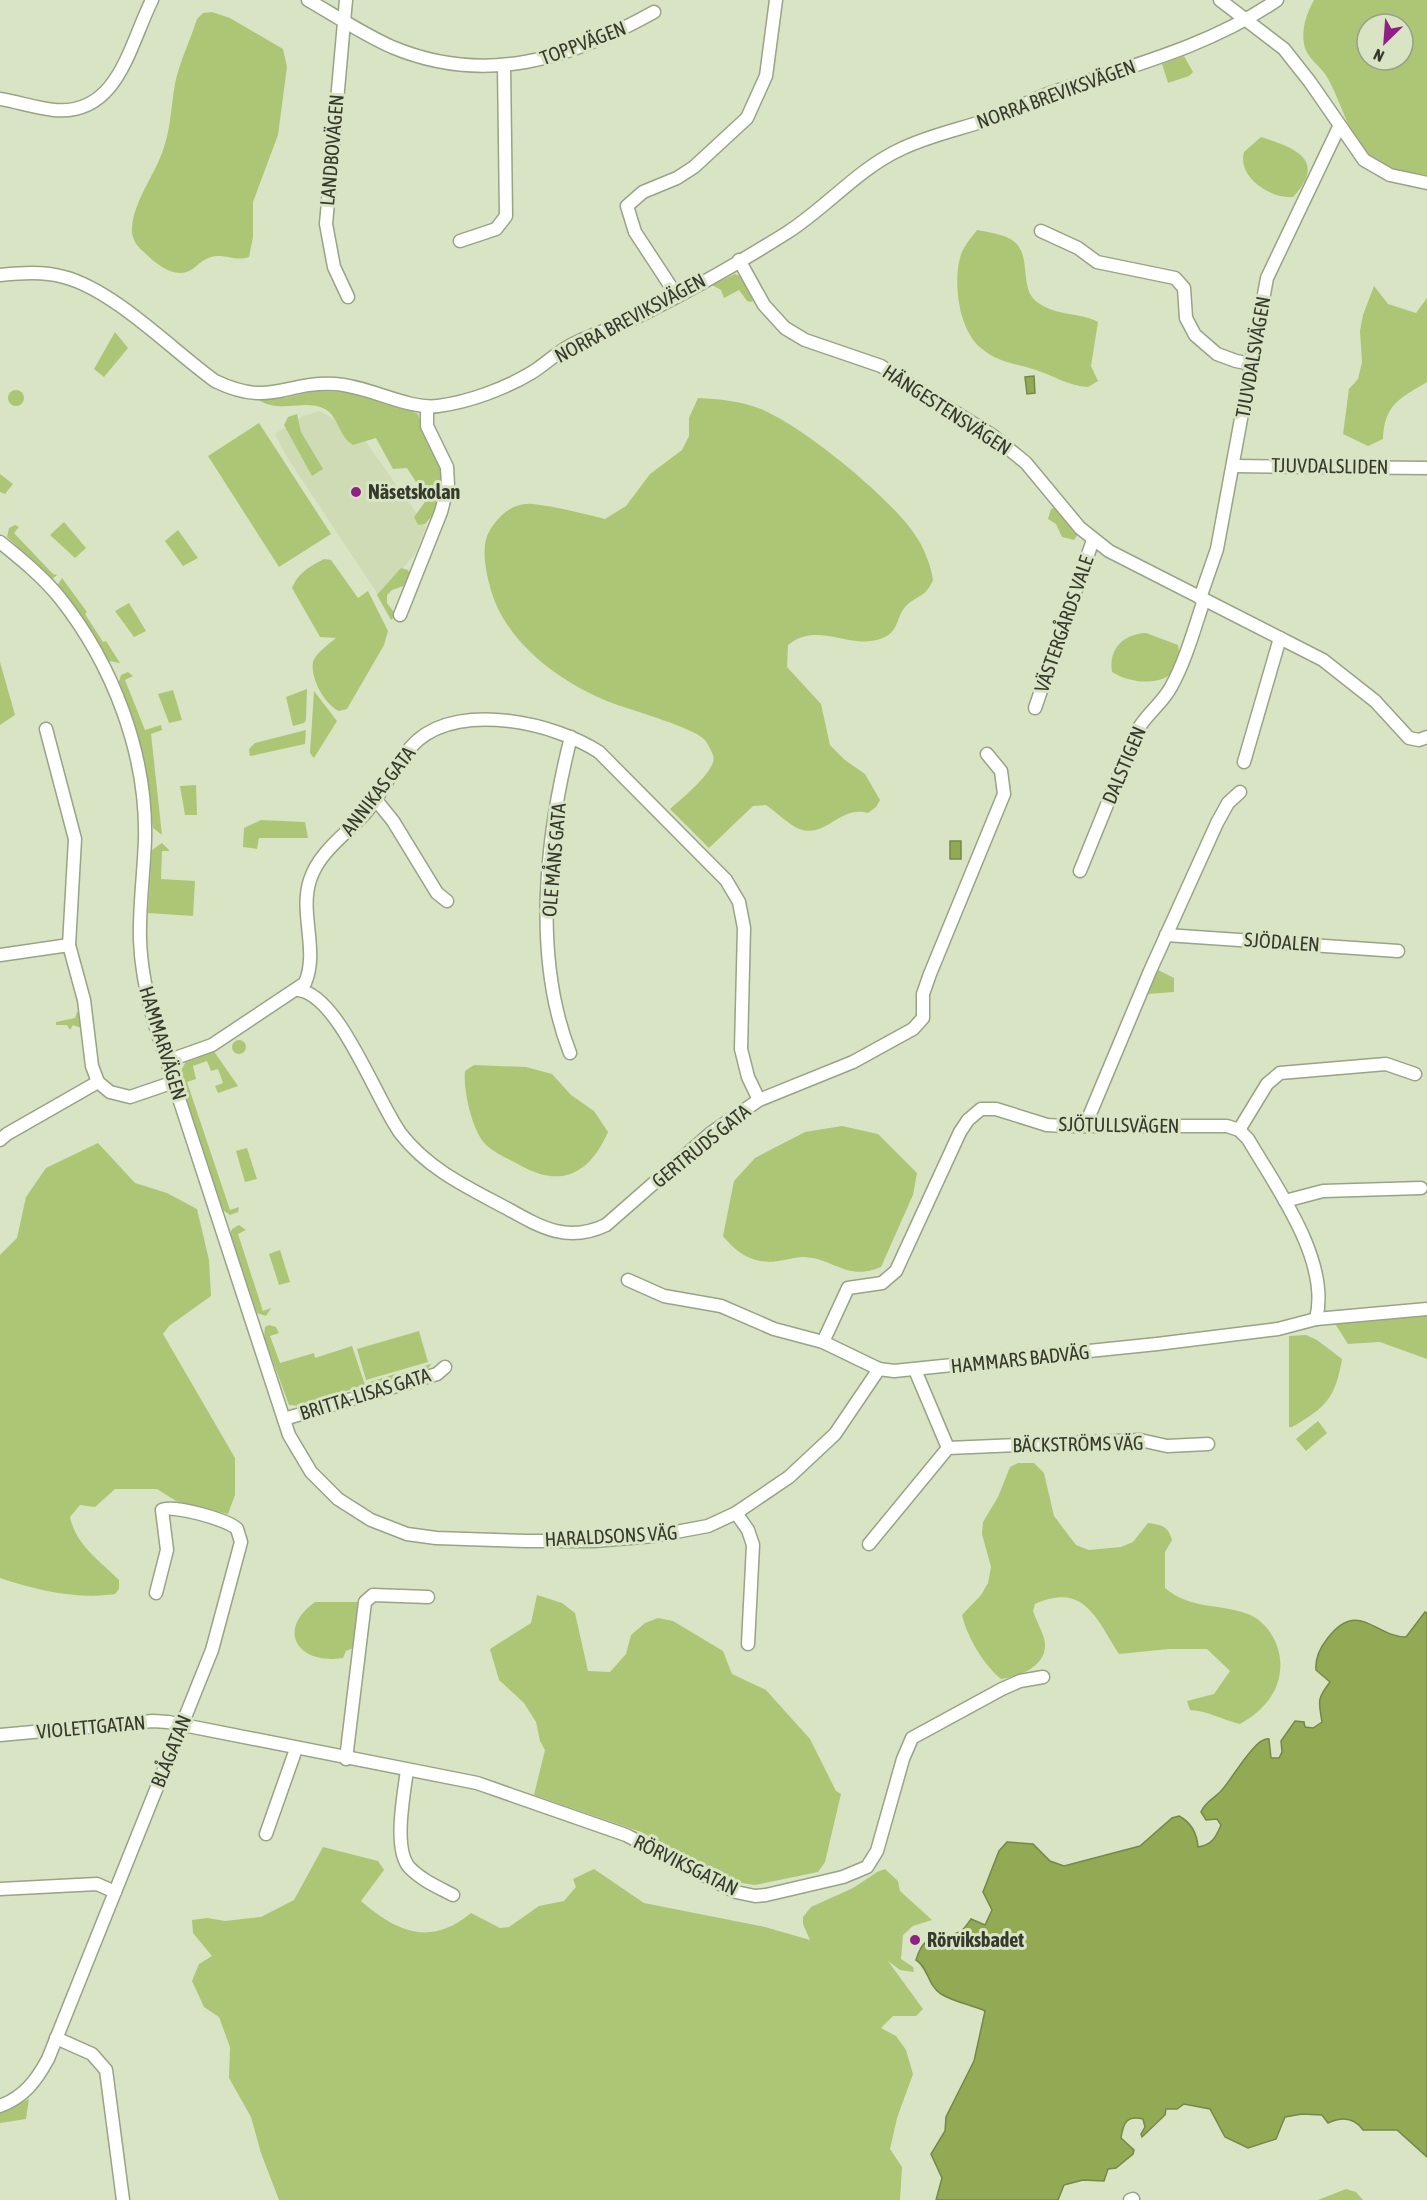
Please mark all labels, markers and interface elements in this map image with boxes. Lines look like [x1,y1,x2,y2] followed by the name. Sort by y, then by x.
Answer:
[1355,12,1415,72] north arrow
[537,16,629,69] street label: TOPPVÄGEN
[1371,45,1387,66] text: N
[973,54,1138,133] street label: NORRA BREVIKSVÄGEN
[315,93,348,207] street label: LANDBOVÄGEN
[551,268,709,367] street label: NORRA BREVIKSVÄGEN
[1231,294,1274,419] street label: TJUVDALSVÄGEN
[879,360,1016,460] street label: HÄNGESTENSVÄGEN
[1271,453,1389,478] street label: TJUVDALSLIDEN
[368,480,460,503] place label: Näsetskolan
[349,485,363,499] marker: Näsetskolan
[1029,552,1098,695] street label: VÄSTERGÅRDS VALE
[1097,723,1150,807] street label: DALSTIGEN
[336,741,420,840] street label: ANNIKAS GATA
[537,802,570,918] street label: OLE MÅNS GATA
[1244,927,1321,956] street label: SJÖDALEN
[135,983,192,1103] street label: HAMMARVÄGEN
[647,1099,754,1192] street label: GERTRUDS GATA
[1058,1112,1180,1137] street label: SJÖTULLSVÄGEN
[950,1340,1090,1377] street label: HAMMARS BADVÄG
[297,1363,433,1424] street label: BRITTA-LISAS GATA
[1012,1431,1144,1456] street label: BÄCKSTRÖMS VÄG
[544,1521,678,1550] street label: HARALDSONS VÄG
[36,1710,146,1743] street label: VIOLETTGATAN
[146,1711,195,1790] street label: BLÅGATAN
[630,1829,742,1900] street label: RÖRVIKSGATAN
[927,1928,1024,1951] place label: Rörviksbadet
[908,1933,922,1947] marker: Rörviksbadet

